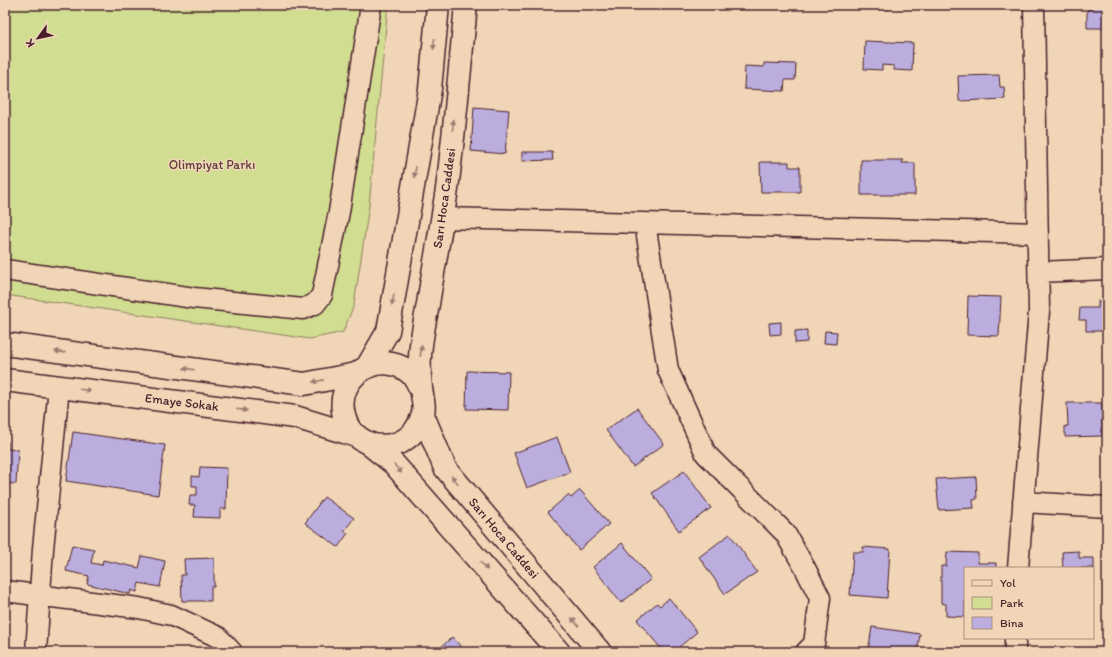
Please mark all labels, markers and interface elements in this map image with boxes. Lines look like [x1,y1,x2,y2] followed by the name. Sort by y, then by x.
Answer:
[18,18,58,58] north arrow
[22,36,37,50] text: K
[431,38,438,50] one-way arrow
[450,119,457,131] one-way arrow
[430,147,458,249] street label: Sarı Hoca Caddesi
[169,157,255,172] park label: Olimpiyat Parkı
[412,166,418,178] one-way arrow
[390,294,396,307] one-way arrow
[418,345,424,357] one-way arrow
[54,349,66,355] one-way arrow
[183,366,195,372] one-way arrow
[312,378,324,384] one-way arrow
[79,387,91,393] one-way arrow
[144,390,220,414] street label: Emaye Sokak
[236,407,248,413] one-way arrow
[393,464,403,474] one-way arrow
[451,476,460,485] one-way arrow
[466,494,542,582] street label: Sarı Hoca Caddesi
[480,561,489,572] one-way arrow
[964,567,1094,639] legend
[1000,576,1016,590] text: Yol
[1000,596,1024,610] text: Park
[1000,616,1024,630] text: Bina
[571,617,580,628] one-way arrow

